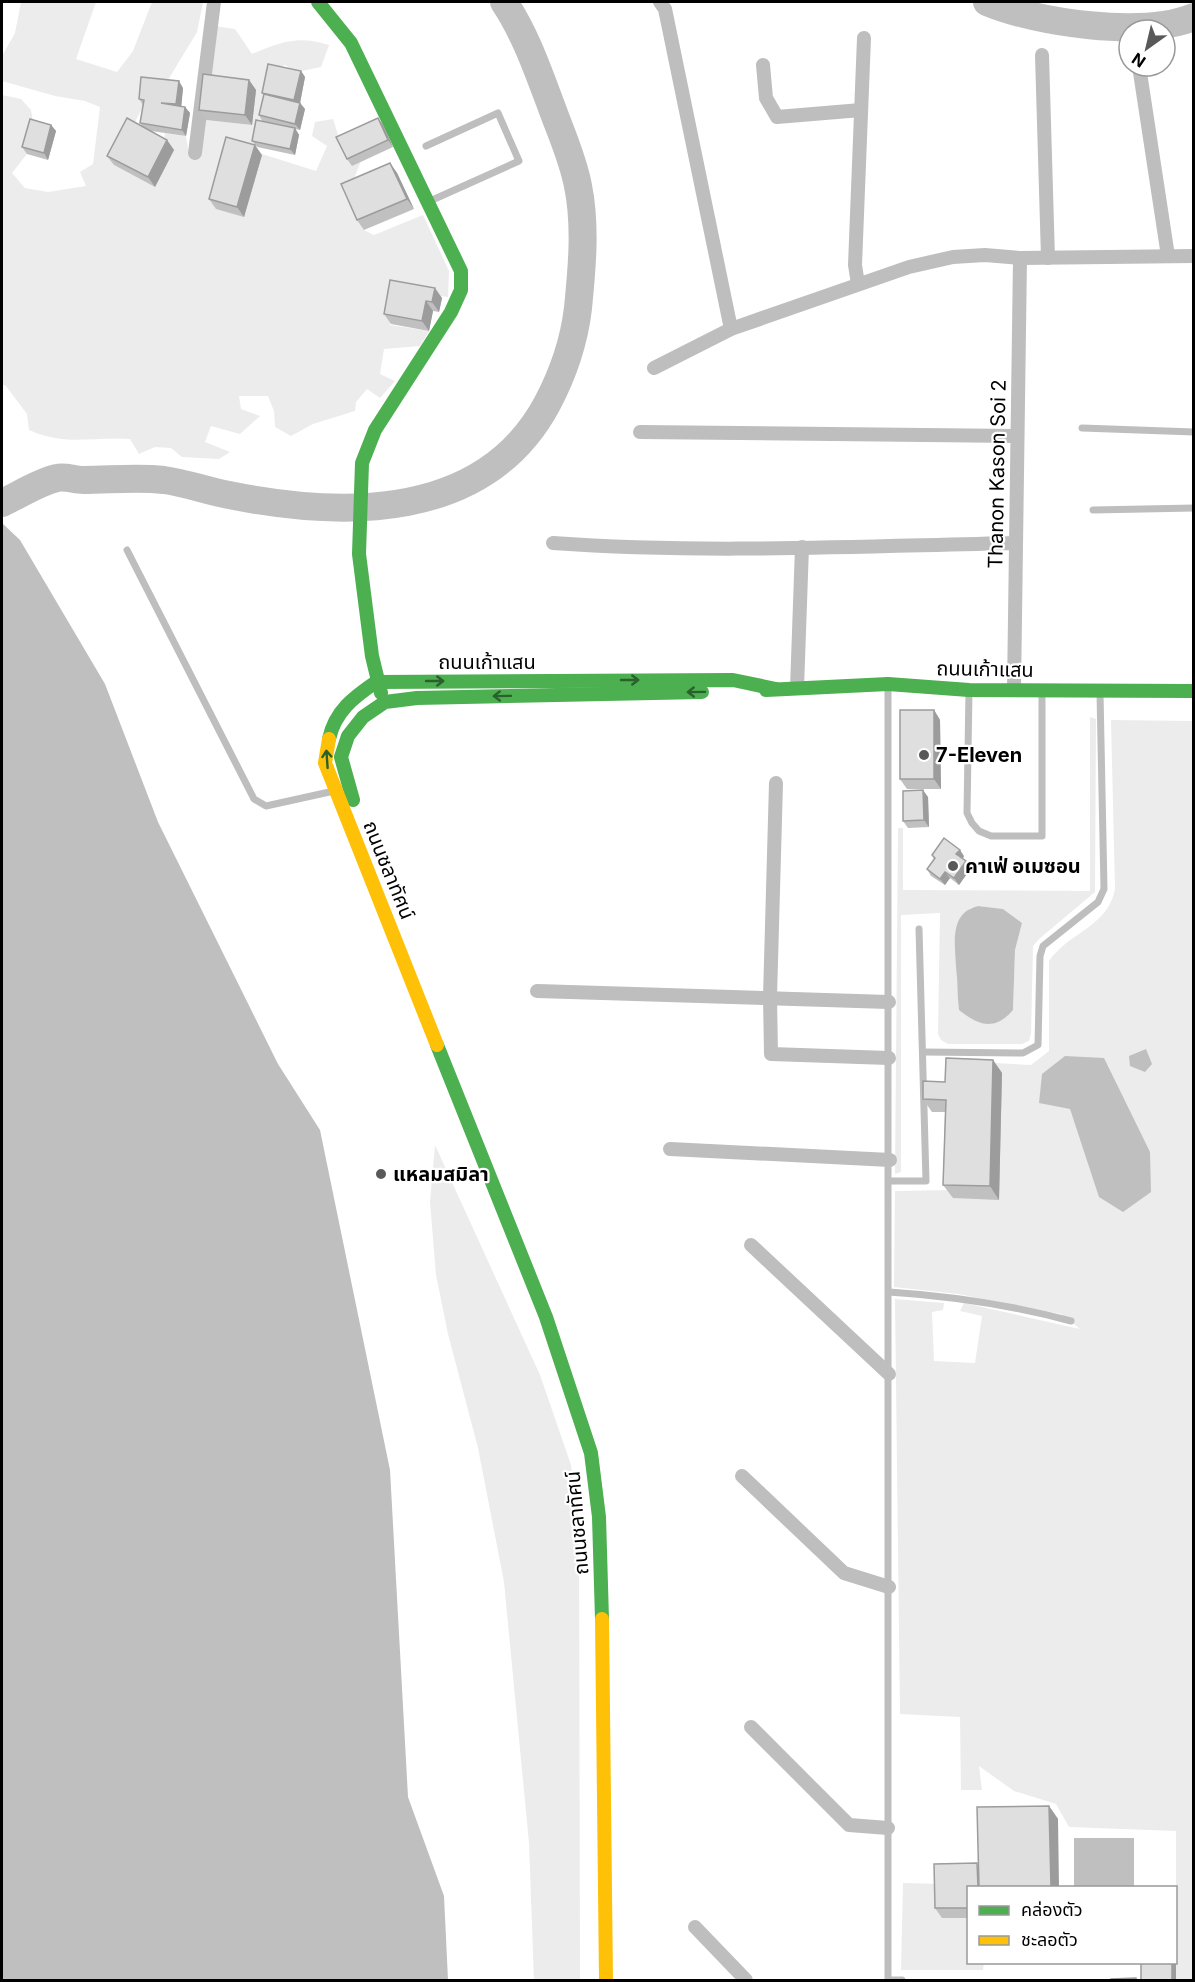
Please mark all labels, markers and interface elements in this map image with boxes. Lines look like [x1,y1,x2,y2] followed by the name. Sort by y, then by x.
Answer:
[1117,18,1177,78] north arrow
[1128,49,1149,72] text: N
[983,379,1011,569] street label: Thanon Kason Soi 2
[438,650,536,674] street label: ถนนเก้าแสน
[936,656,1034,682] street label: ถนนเก้าแสน
[619,674,639,686] one-way arrow
[424,676,444,687] one-way arrow
[687,686,707,698] one-way arrow
[492,691,512,702] one-way arrow
[936,743,1022,767] place label: 7-Eleven
[917,748,931,762] marker: 7-Eleven
[322,750,333,769] one-way arrow
[358,817,420,923] street label: ถนนชลาทัศน์
[965,854,1081,878] place label: คาเฟ่ อเมซอน
[946,859,960,873] marker: คาเฟ่ อเมซอน
[393,1162,489,1186] place label: แหลมสมิลา
[374,1167,388,1181] marker: แหลมสมิลา
[561,1470,593,1576] street label: ถนนชลาทัศน์
[967,1886,1177,1964] legend
[1021,1899,1083,1920] text: คล่องตัว
[1021,1929,1078,1950] text: ชะลอตัว

